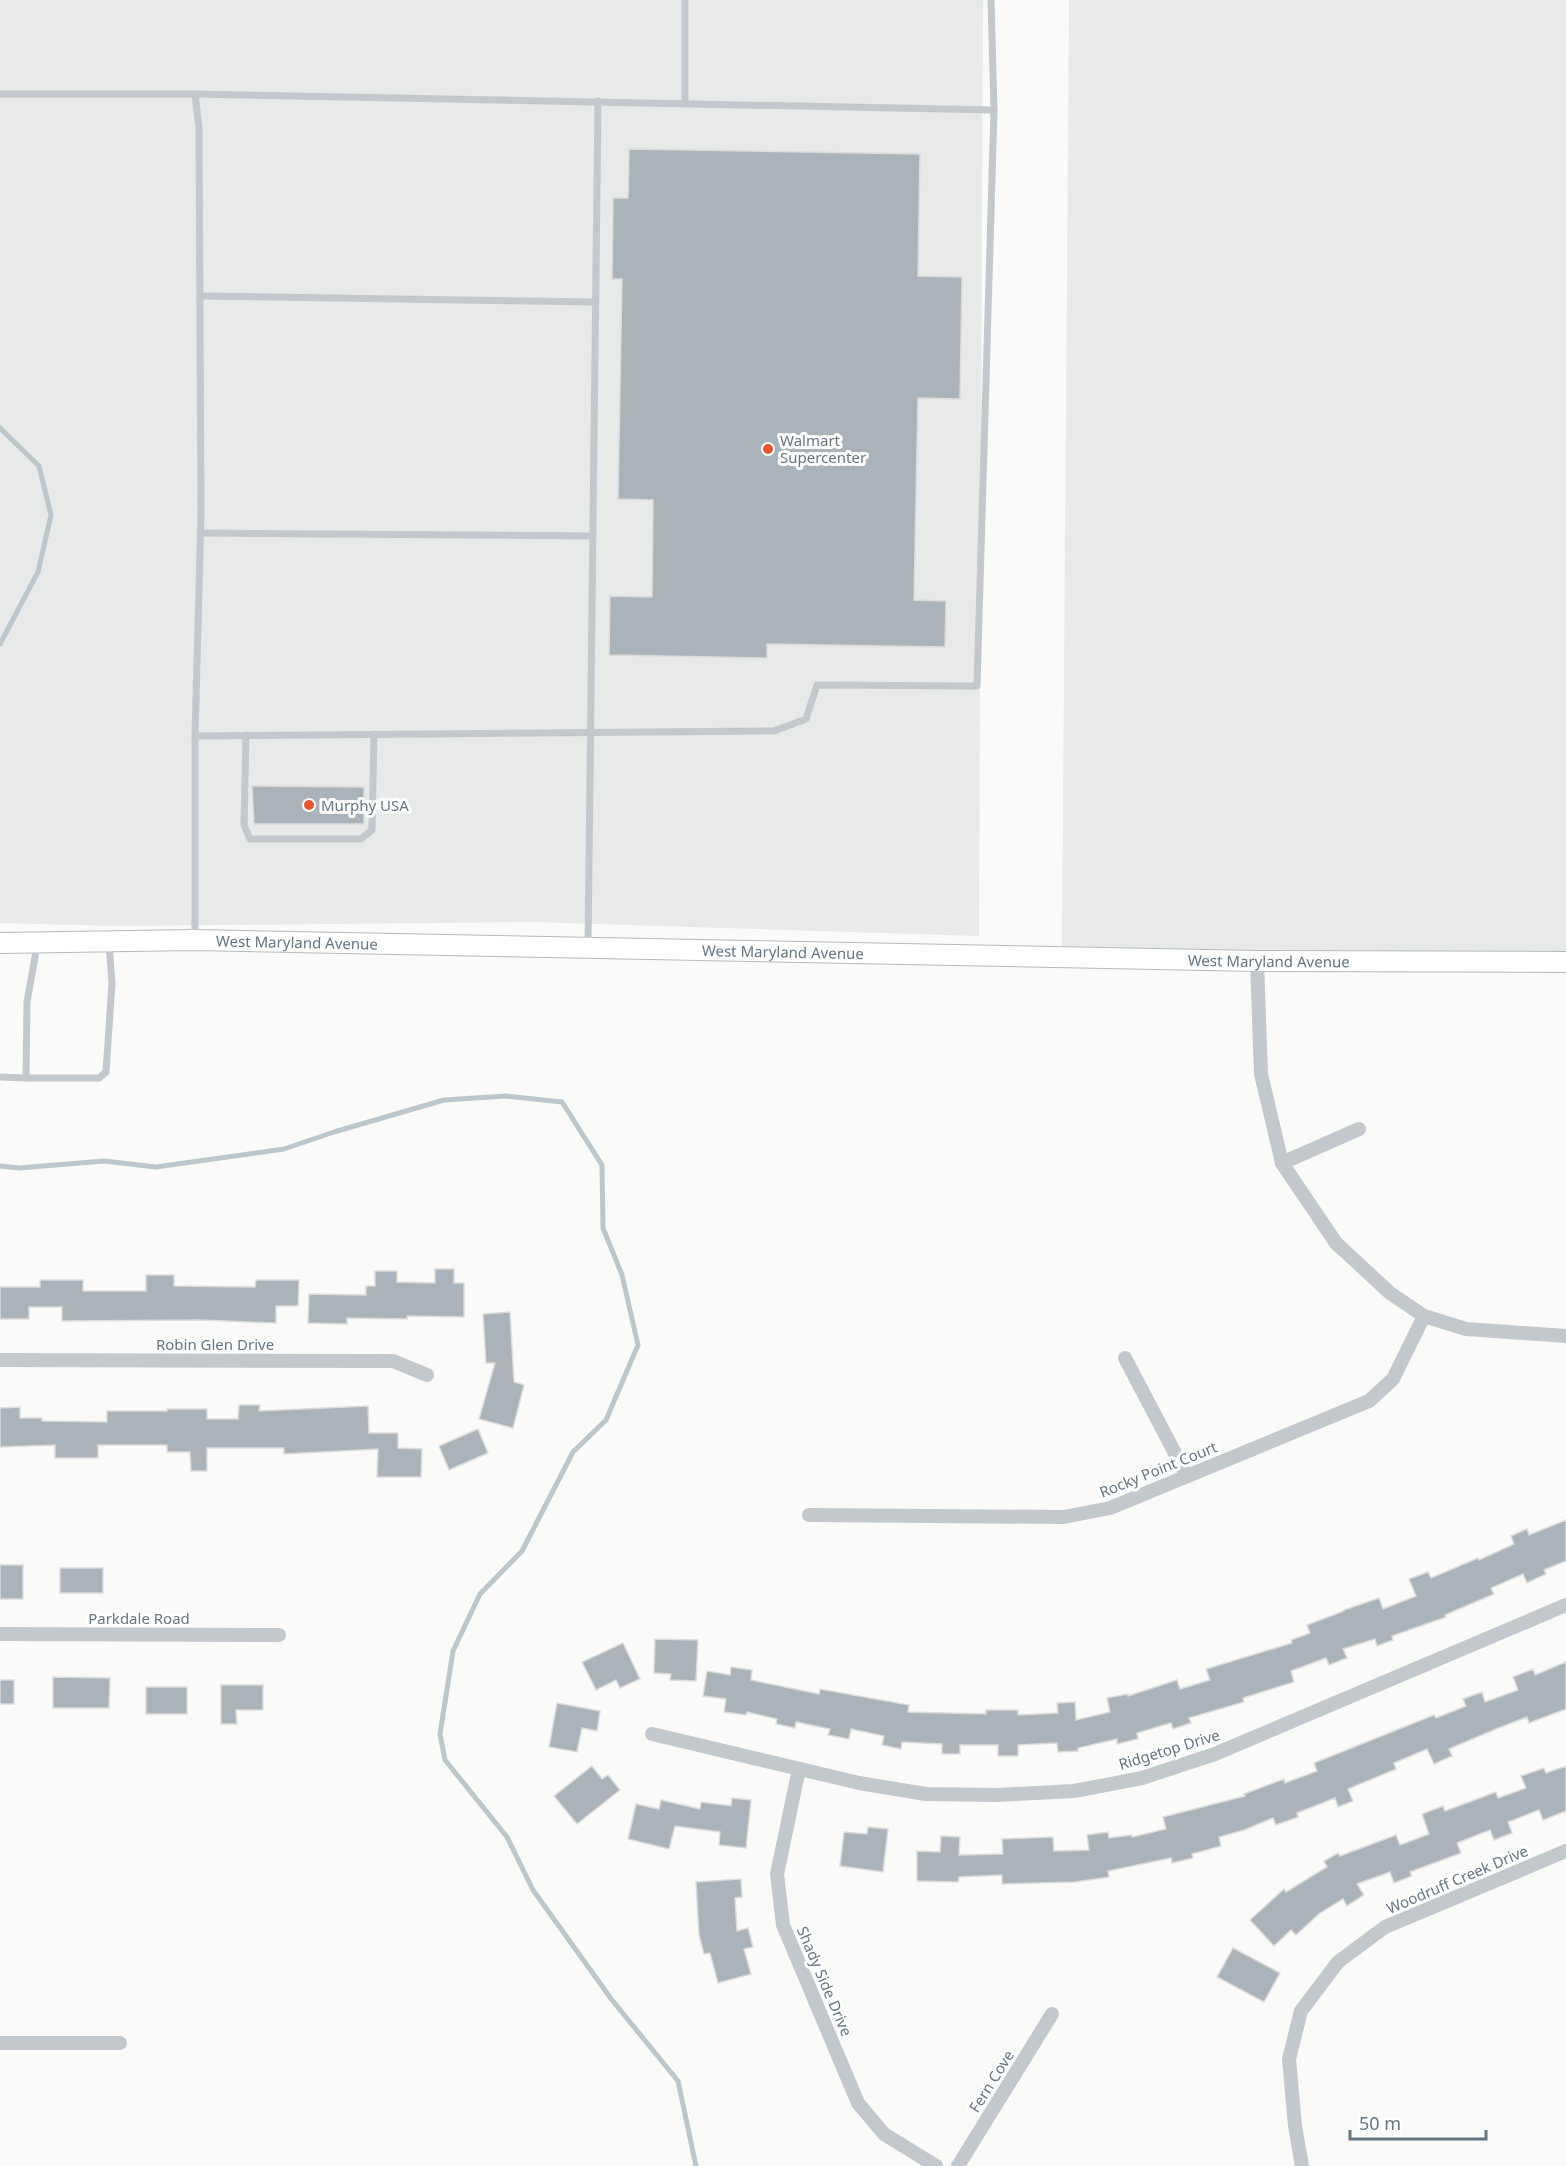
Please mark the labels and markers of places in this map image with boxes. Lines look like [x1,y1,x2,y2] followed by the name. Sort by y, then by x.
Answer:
[780,430,866,467] place label: Walmart Supercenter
[761,442,775,456] marker: Walmart Supercenter
[321,795,409,815] place label: Murphy USA
[302,798,316,812] marker: Murphy USA

